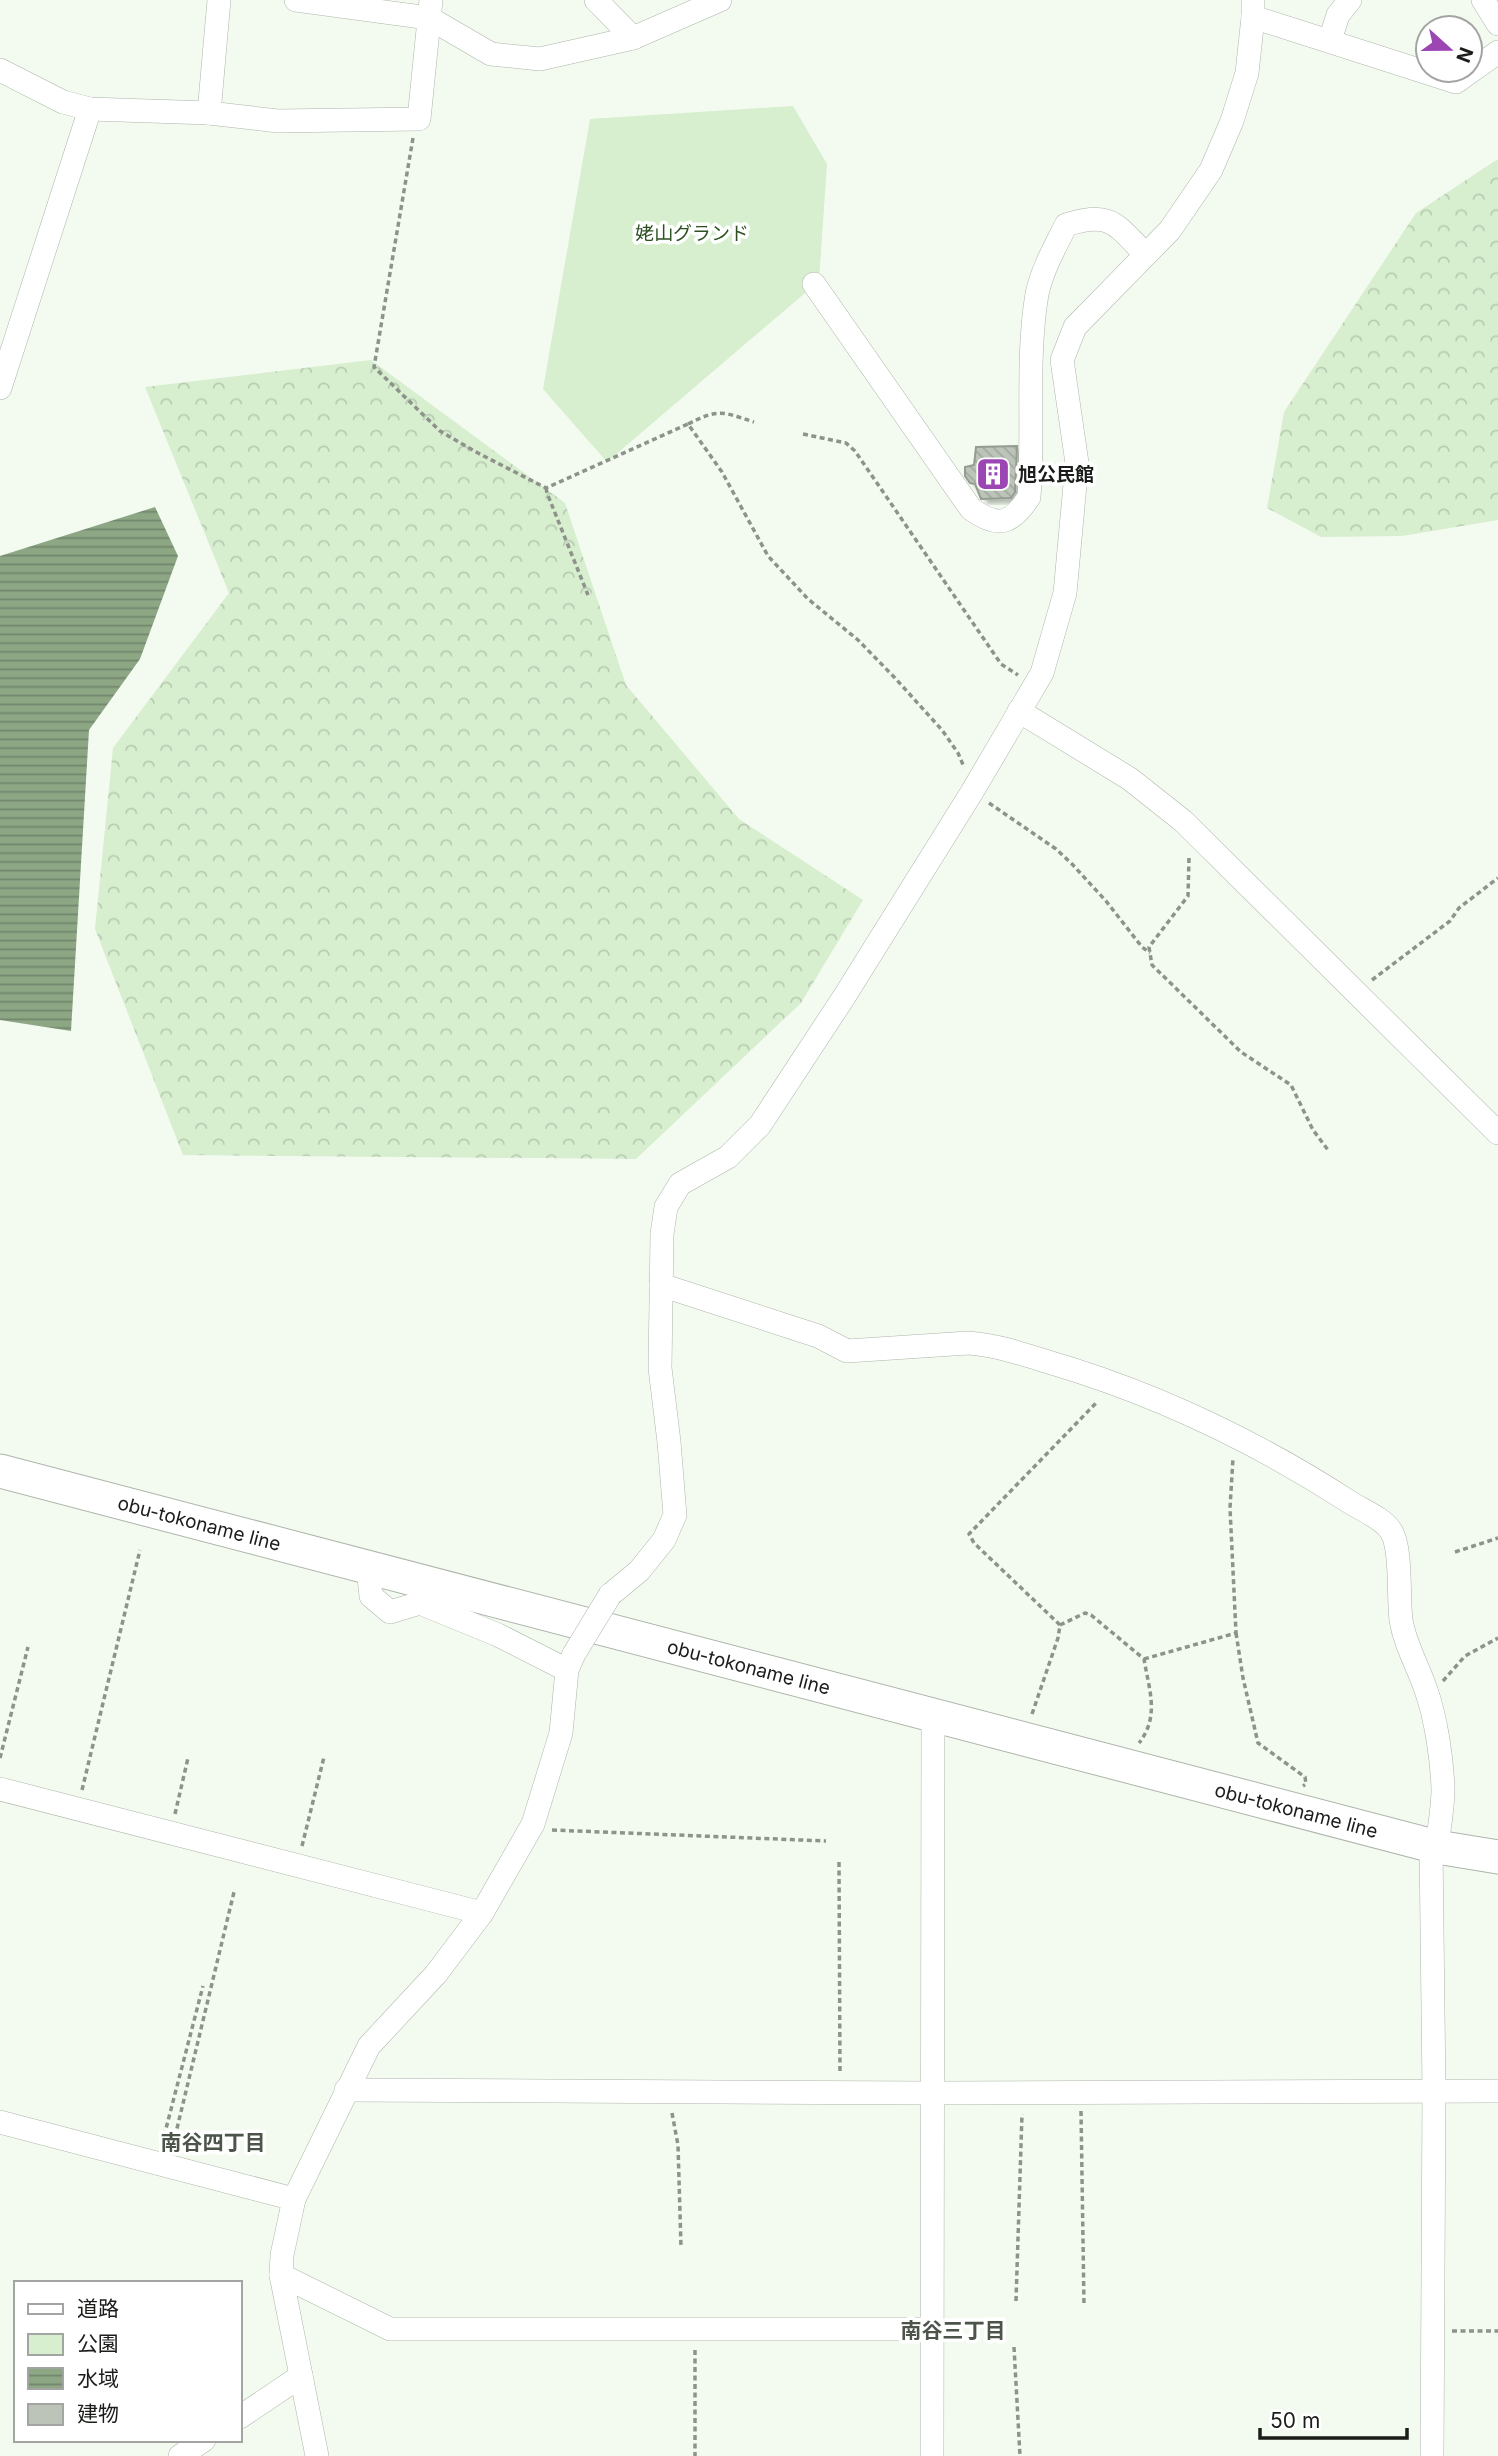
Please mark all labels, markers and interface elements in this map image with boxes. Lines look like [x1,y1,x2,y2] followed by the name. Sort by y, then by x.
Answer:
[1414,14,1484,84] north arrow
[1451,44,1478,66] text: N
[635,222,749,245] park label: 姥山グランド
[974,455,1012,493] building icon: 旭公民館
[1018,463,1094,486] place label: 旭公民館
[115,1491,283,1555] street label: obu-tokoname line
[665,1635,833,1699] street label: obu-tokoname line
[1212,1778,1380,1843] street label: obu-tokoname line
[161,2130,266,2155] district label: 南谷四丁目
[14,2281,242,2442] legend
[77,2296,119,2321] text: 道路
[901,2318,1006,2343] district label: 南谷三丁目
[77,2331,119,2356] text: 公園
[77,2366,119,2391] text: 水域
[1260,2396,1407,2440] scale bar
[77,2401,119,2426] text: 建物
[1270,2408,1320,2433] text: 50 m

